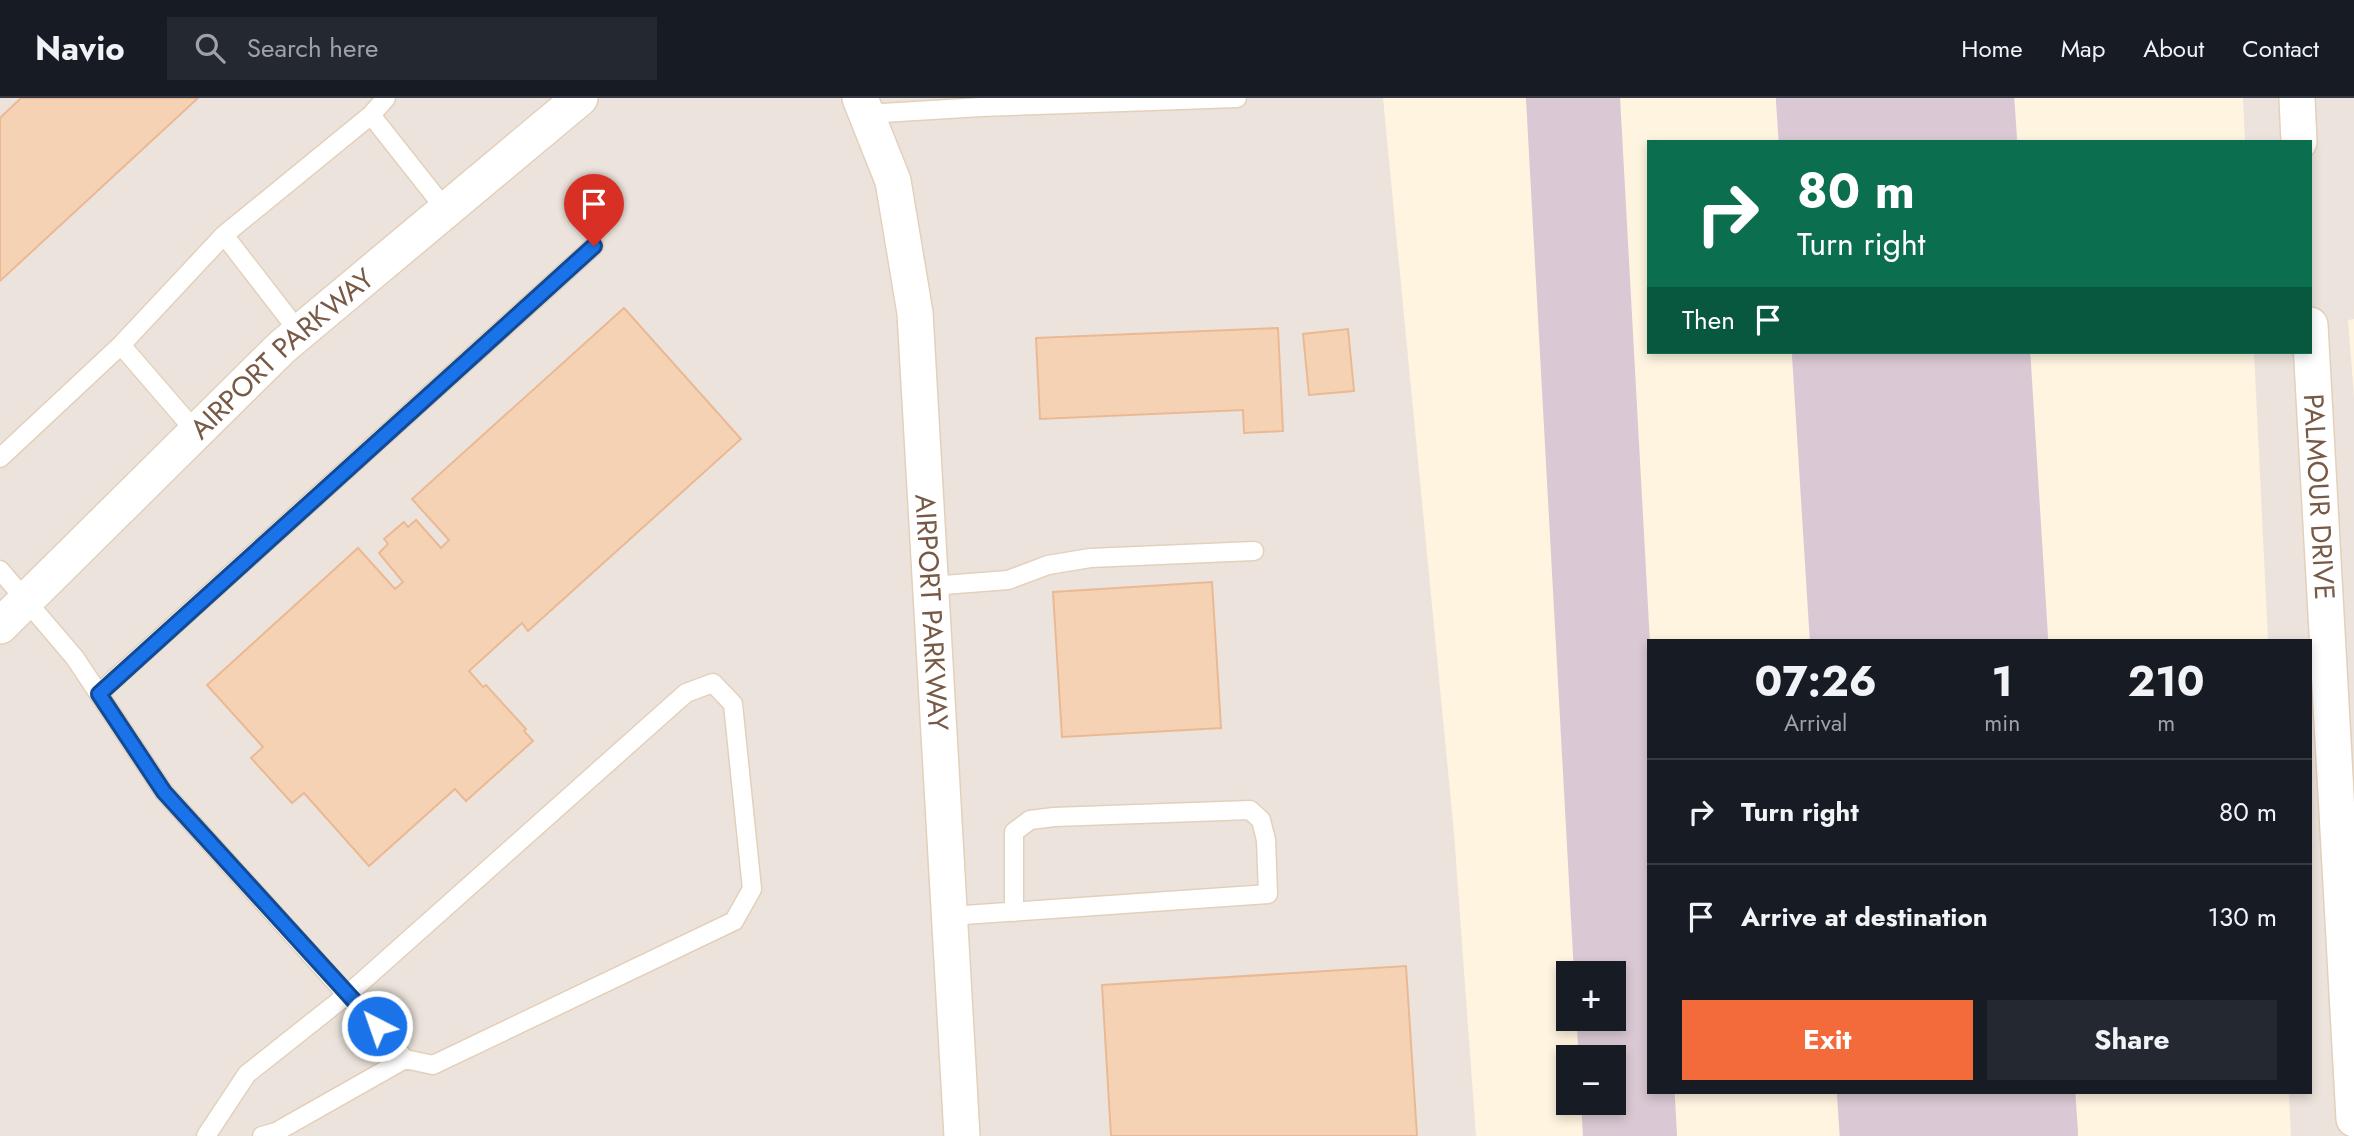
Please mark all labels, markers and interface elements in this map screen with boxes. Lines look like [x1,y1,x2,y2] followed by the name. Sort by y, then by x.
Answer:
[167,17,657,80] search box
[35,25,125,72] text: Navio
[191,29,229,67] icon: search
[247,29,378,67] text: Search here
[1961,31,2023,66] text: Home
[2061,31,2105,66] text: Map
[2143,31,2204,66] text: About
[2242,31,2319,66] text: Contact
[1797,156,1915,226] text: 80 m
[1682,168,1773,259] icon: right
[564,174,624,246] pin
[575,185,613,223] icon: arrive
[1797,221,1926,267] text: Turn right
[180,258,383,448] street label: AIRPORT PARKWAY
[1682,301,1735,339] text: Then
[1749,301,1787,339] icon: arrive
[2293,393,2346,601] street label: PALMOUR DRIVE
[905,493,959,732] street label: AIRPORT PARKWAY
[1754,651,1877,712] text: 07:26
[1992,651,2013,712] text: 1
[2128,651,2205,712] text: 210
[1784,706,1847,740] text: Arrival
[1984,706,2020,740] text: min
[2157,706,2175,740] text: m
[1682,793,1720,831] icon: right
[1741,793,1859,831] text: Turn right
[2219,793,2277,831] text: 80 m
[1682,898,1720,936] icon: arrive
[1741,898,1988,936] text: Arrive at destination
[2207,898,2277,936] text: 130 m
[1556,961,1626,1115] map controls
[1556,961,1626,1031] button: +
[340,989,414,1063] position arrow
[1682,1000,1973,1080] button: Exit
[1987,1000,2277,1080] button: Share
[1556,1045,1626,1115] button: −

